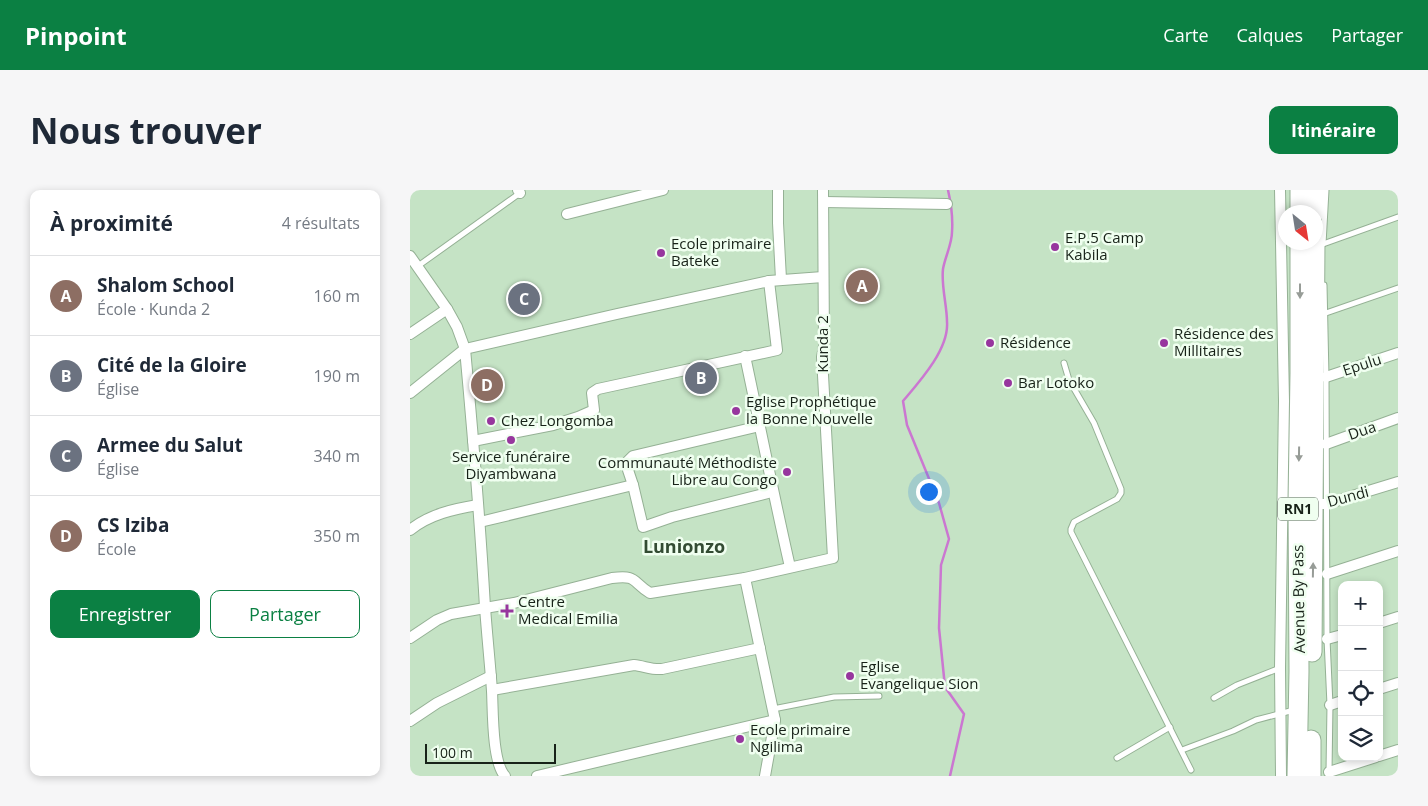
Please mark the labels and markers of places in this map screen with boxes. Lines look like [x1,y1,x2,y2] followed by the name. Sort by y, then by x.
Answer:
[1065,227,1144,264] place label: E.P.5 Camp Kabila
[671,233,771,270] place label: Ecole primaire Bateke
[1049,241,1061,253] marker: E.P.5 Camp Kabila
[655,247,667,259] marker: Ecole primaire Bateke
[846,267,878,305] pin: A
[508,280,540,318] pin: C
[1174,323,1274,360] place label: Résidence des Millitaires
[1000,332,1071,352] place label: Résidence
[984,337,996,349] marker: Résidence
[1158,337,1170,349] marker: Résidence des Millitaires
[685,359,717,397] pin: B
[471,366,503,404] pin: D
[1018,372,1094,392] place label: Bar Lotoko
[1002,377,1014,389] marker: Bar Lotoko
[746,391,876,428] place label: Eglise Prophétique la Bonne Nouvelle
[730,405,742,417] marker: Eglise Prophétique la Bonne Nouvelle
[501,410,614,430] place label: Chez Longomba
[485,415,497,427] marker: Chez Longomba
[505,434,517,446] marker: Service funéraire Diyambwana
[452,446,570,483] place label: Service funéraire Diyambwana
[598,452,777,489] place label: Communauté Méthodiste Libre au Congo
[781,466,793,478] marker: Communauté Méthodiste Libre au Congo
[518,591,618,628] place label: Centre Medical Emilia
[500,604,514,618] marker: Centre Medical Emilia
[860,656,978,693] place label: Eglise Evangelique Sion
[844,670,856,682] marker: Eglise Evangelique Sion
[750,719,850,756] place label: Ecole primaire Ngilima
[734,733,746,745] marker: Ecole primaire Ngilima

